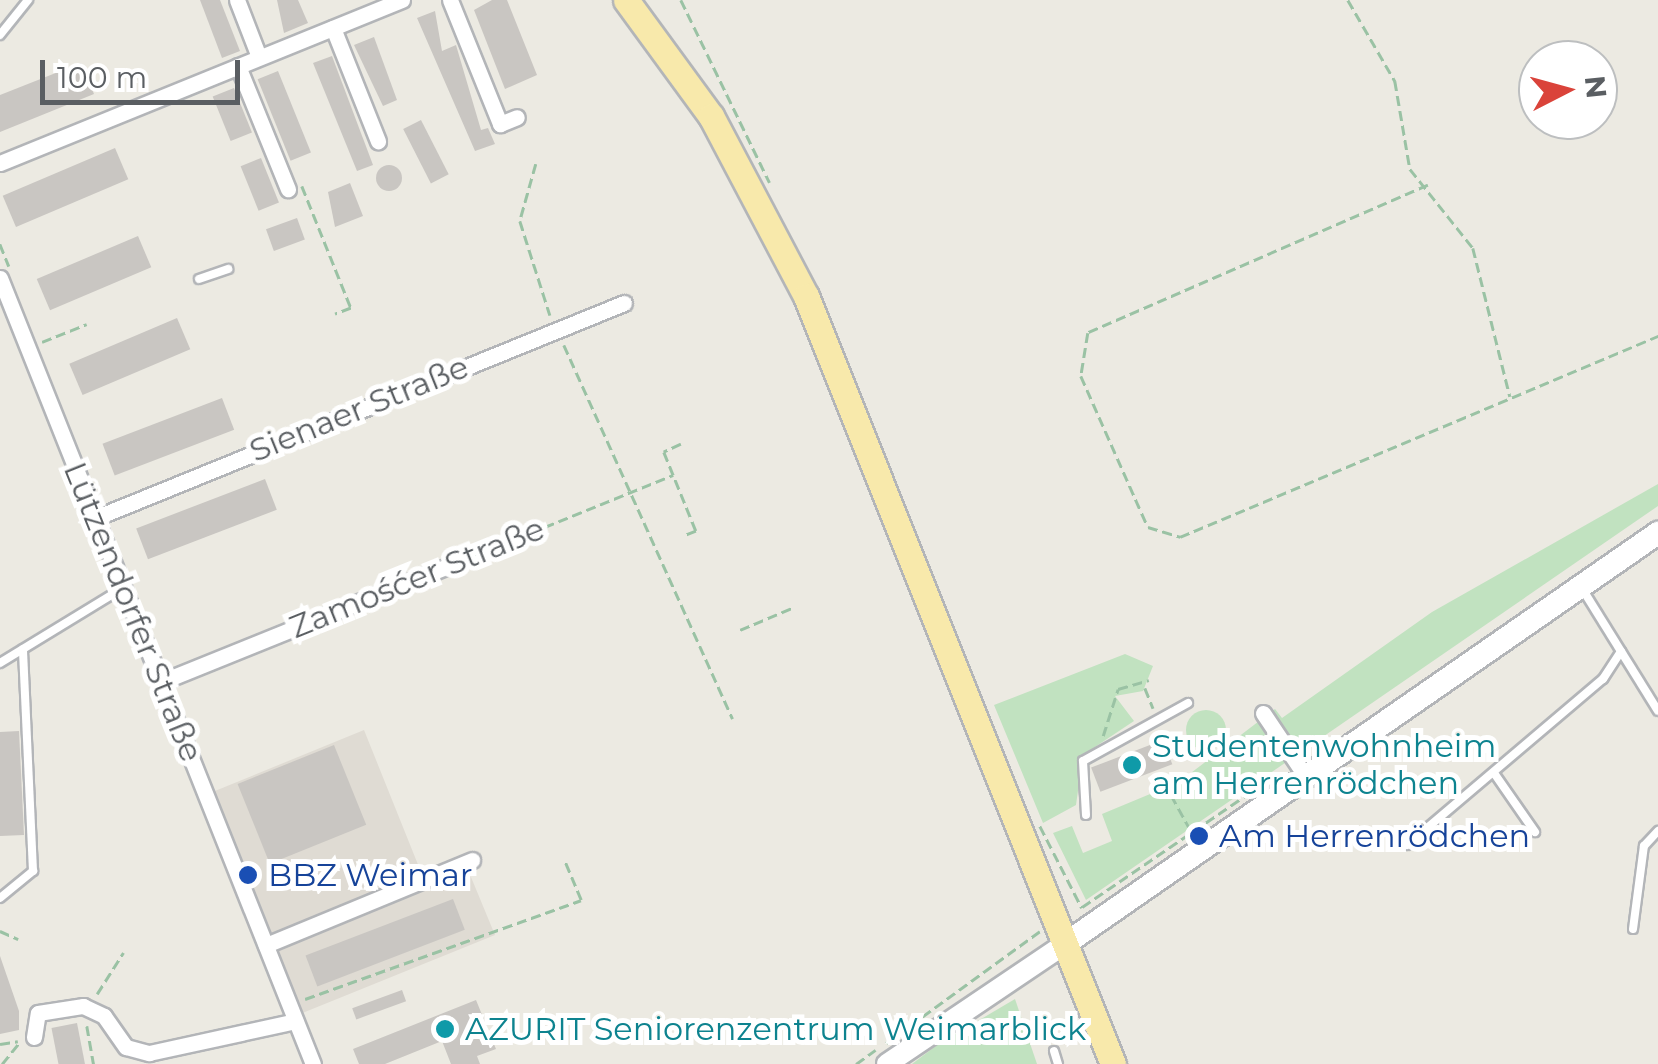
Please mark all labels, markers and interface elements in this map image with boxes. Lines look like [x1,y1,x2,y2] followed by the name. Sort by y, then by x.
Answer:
[45,40,245,102] scale bar
[1518,40,1618,140] north arrow
[57,59,147,96] text: 100 m
[1578,74,1614,100] text: N
[244,348,474,470] street label: Sienaer Straße
[55,457,211,767] street label: Lützendorfer Straße
[284,509,550,647] street label: Zamośćer Straße
[1152,728,1496,803] place label: Studentenwohnheim am Herrenrödchen
[1121,754,1143,776] marker: Studentenwohnheim am Herrenrödchen
[1219,817,1530,855] place label: Am Herrenrödchen
[1188,825,1210,847] marker: Am Herrenrödchen
[268,856,473,894] place label: BBZ Weimar
[237,864,259,886] marker: BBZ Weimar
[465,1010,1086,1048] place label: AZURIT Seniorenzentrum Weimarblick
[434,1018,456,1040] marker: AZURIT Seniorenzentrum Weimarblick

